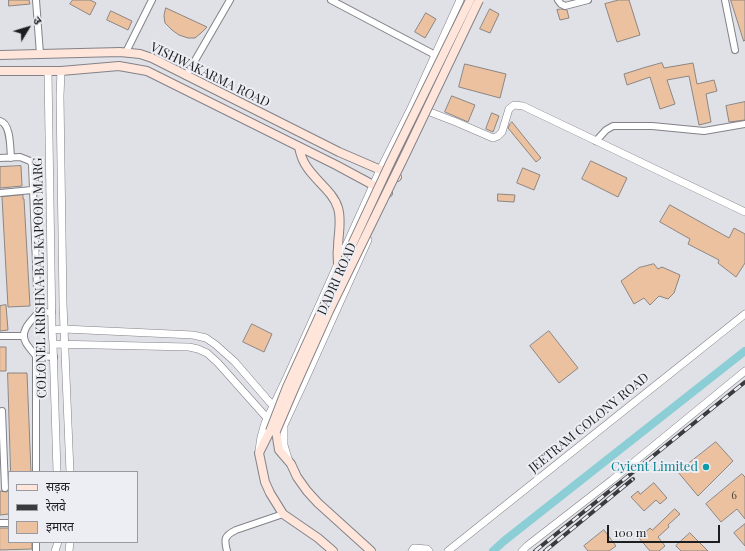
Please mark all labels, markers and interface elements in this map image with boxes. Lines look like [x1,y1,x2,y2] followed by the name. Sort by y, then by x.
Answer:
[8,8,48,48] north arrow
[30,13,46,27] text: उ
[148,39,272,111] street label: VISHWAKARMA ROAD
[30,157,50,399] street label: COLONEL KRISHNA BAL KAPOOR MARG
[314,240,360,318] street label: DADRI ROAD
[526,370,652,476] street label: JEETRAM COLONY ROAD
[611,459,698,475] place label: Cyient Limited
[701,462,711,472] marker: Cyient Limited
[8,471,138,543] legend
[46,478,70,494] text: सड़क
[731,489,737,503] house number: 6
[46,498,66,514] text: रेलवे
[609,517,722,543] scale bar
[46,518,74,534] text: इमारत
[614,524,646,540] text: 100 m

